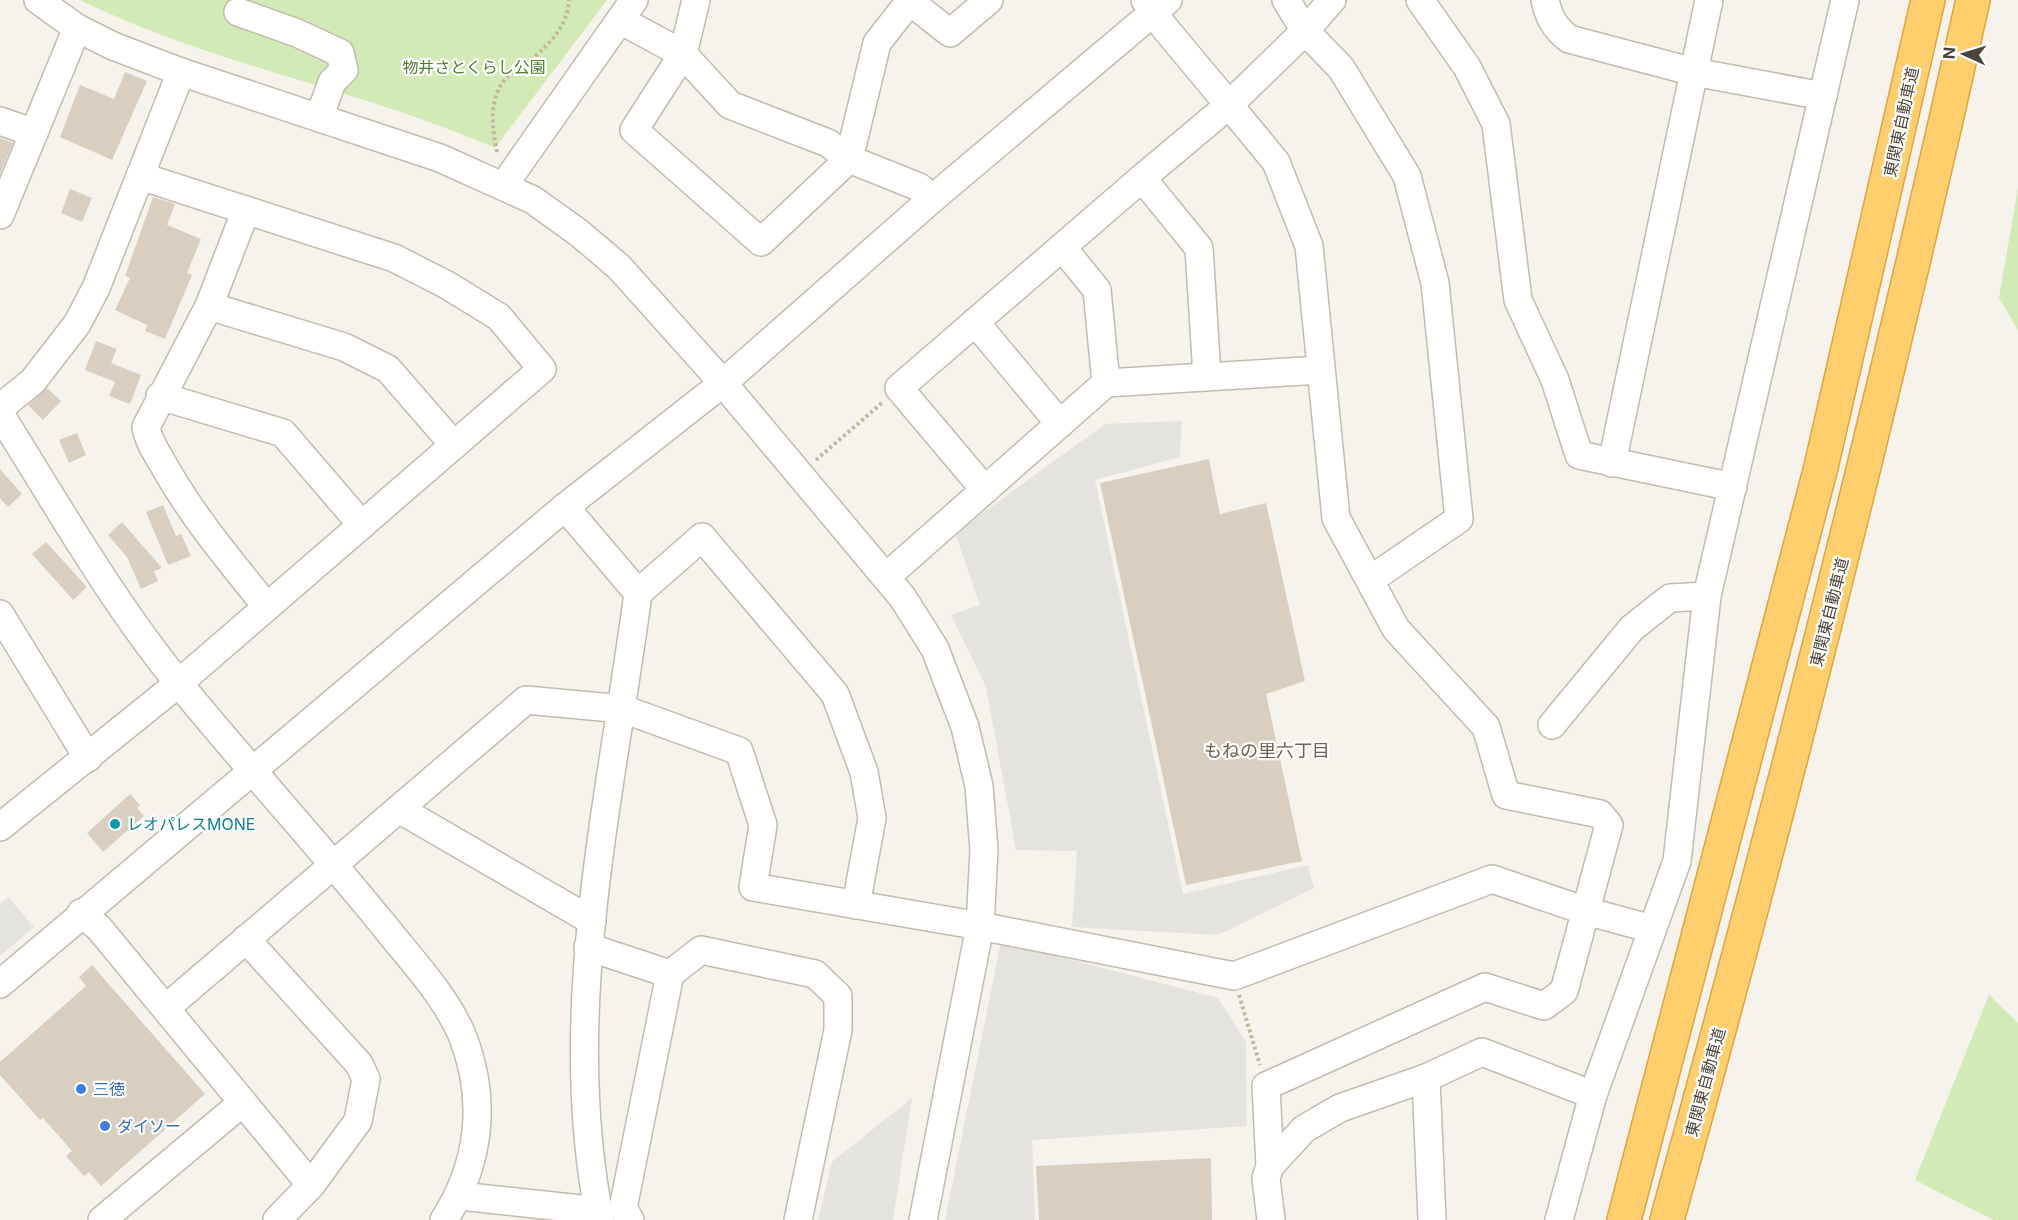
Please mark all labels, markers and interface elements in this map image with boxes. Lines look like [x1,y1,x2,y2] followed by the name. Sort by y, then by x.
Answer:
[1934,24,1994,84] north arrow
[1939,46,1959,60] text: N
[402,57,546,77] park label: 物井さとくらし公園
[1880,65,1922,179] street label: 東関東自動車道
[1806,555,1852,669] street label: 東関東自動車道
[1204,740,1330,761] district label: もねの里六丁目
[127,814,255,834] place label: レオパレスMONE
[108,817,122,831] marker: レオパレスMONE
[1681,1025,1729,1139] street label: 東関東自動車道
[93,1079,125,1099] place label: 三徳
[74,1082,88,1096] marker: 三徳
[117,1116,181,1136] place label: ダイソー
[98,1119,112,1133] marker: ダイソー

